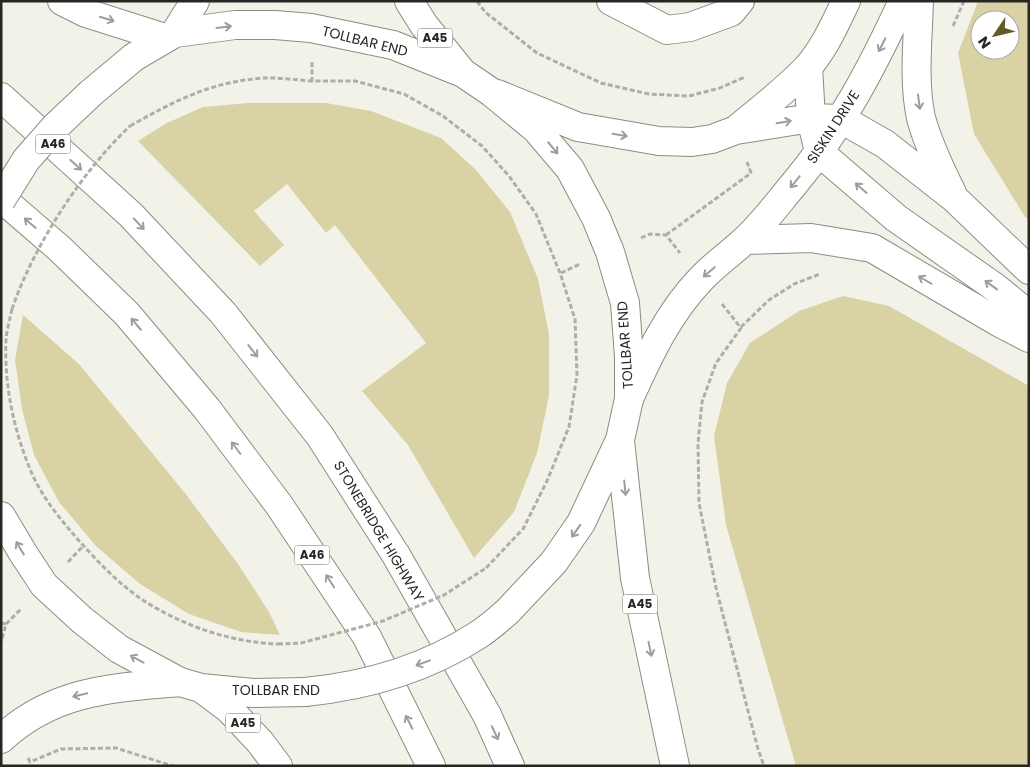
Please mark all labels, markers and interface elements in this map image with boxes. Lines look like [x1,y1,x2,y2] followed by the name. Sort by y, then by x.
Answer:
[970,10,1020,60] north arrow
[98,15,114,25] one-way arrow
[320,21,410,61] street label: TOLLBAR END
[215,22,231,32] one-way arrow
[418,28,452,48] road number: A45
[973,32,996,53] text: N
[877,38,887,53] one-way arrow
[802,86,864,168] street label: SISKIN DRIVE
[914,94,924,110] one-way arrow
[776,117,792,127] one-way arrow
[612,131,628,141] one-way arrow
[36,134,70,154] road number: A46
[547,142,558,155] one-way arrow
[70,159,83,171] one-way arrow
[790,176,801,189] one-way arrow
[854,182,867,193] one-way arrow
[24,217,37,229] one-way arrow
[133,217,145,230] one-way arrow
[702,266,715,277] one-way arrow
[918,274,933,284] one-way arrow
[984,280,998,290] one-way arrow
[612,300,638,390] street label: TOLLBAR END
[131,318,142,331] one-way arrow
[248,344,259,357] one-way arrow
[231,442,242,455] one-way arrow
[329,457,429,605] street label: STONEBRIDGE HIGHWAY
[620,480,630,496] one-way arrow
[571,524,581,538] one-way arrow
[15,542,25,556] one-way arrow
[294,546,330,564] road number: A46
[324,574,335,588] one-way arrow
[622,594,658,614] road number: A45
[646,640,655,656] one-way arrow
[130,654,145,663] one-way arrow
[416,659,431,668] one-way arrow
[232,680,320,700] street label: TOLLBAR END
[72,691,88,700] one-way arrow
[226,714,260,732] road number: A45
[404,715,413,730] one-way arrow
[490,725,500,740] one-way arrow

